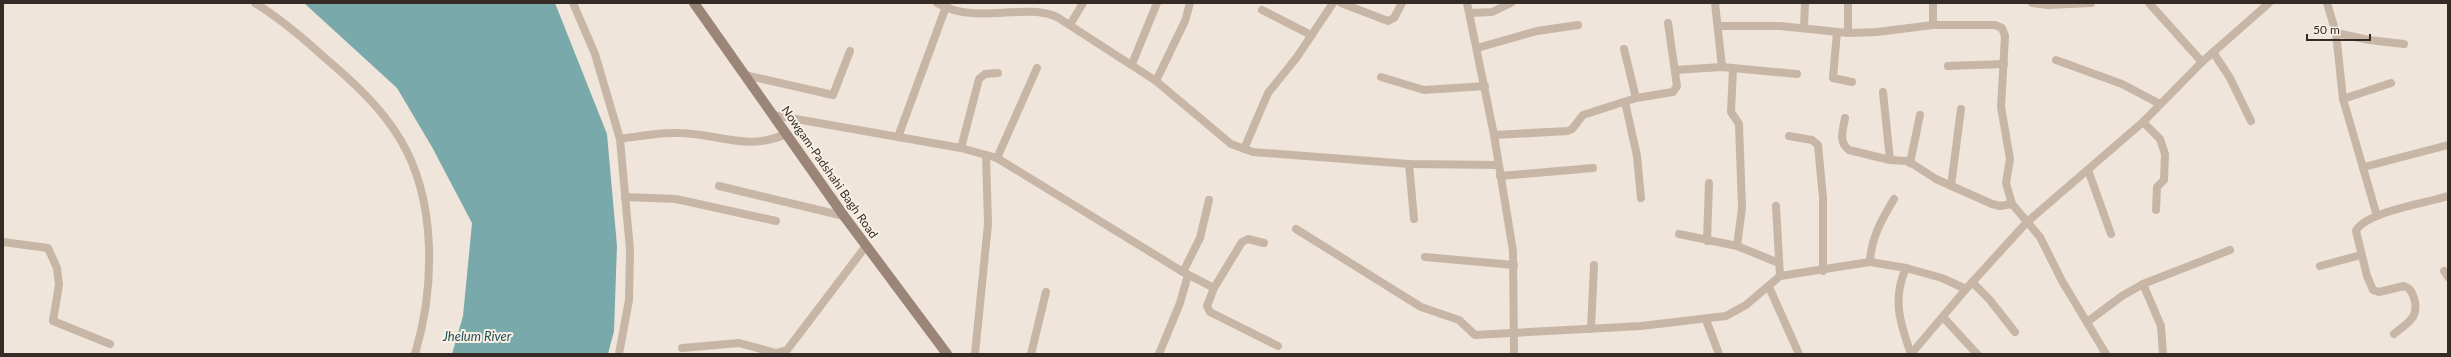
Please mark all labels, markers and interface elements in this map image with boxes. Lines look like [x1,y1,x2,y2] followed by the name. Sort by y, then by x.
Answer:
[2307,16,2370,42] scale bar
[2313,22,2340,37] text: 50 m
[779,103,881,241] street label: Nowgam-Padshahi Bagh Road
[442,328,512,344] water label: Jhelum River

